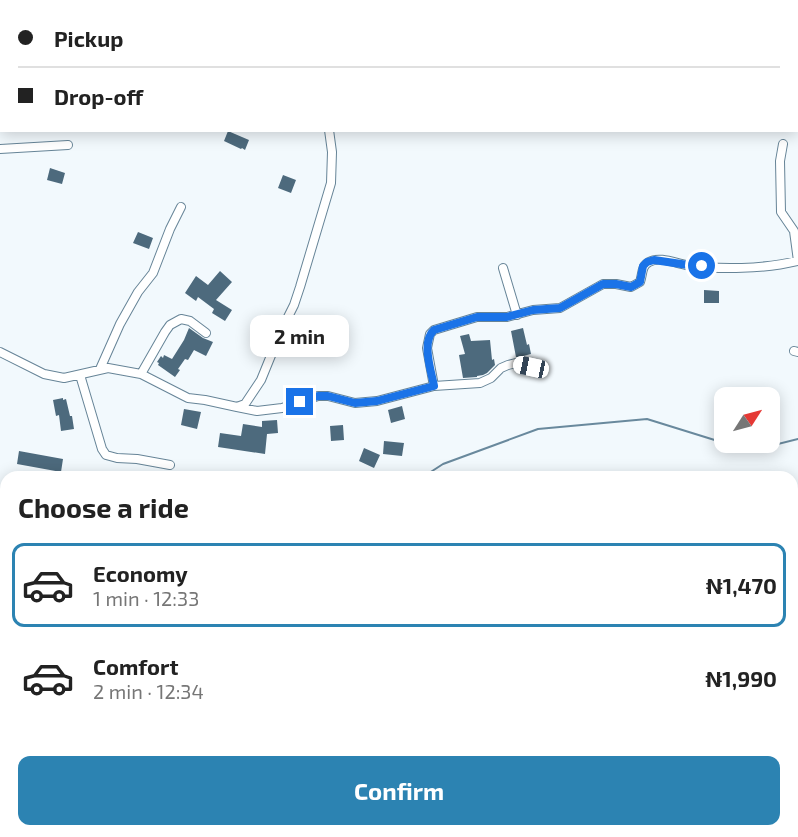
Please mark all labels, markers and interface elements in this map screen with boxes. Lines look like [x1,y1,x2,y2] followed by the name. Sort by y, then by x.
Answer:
[54,25,123,51] text: Pickup
[54,83,143,109] text: Drop-off
[688,252,715,279] route start
[250,315,350,357] callout: 2 min
[274,324,325,348] text: 2 min
[512,354,550,380] car
[714,387,780,453] north arrow
[714,387,780,453] map controls
[286,388,313,415] route end
[18,491,189,523] text: Choose a ride
[21,558,75,612] icon: car
[93,560,188,586] text: Economy
[706,572,777,598] text: ₦1,470
[93,586,199,610] text: 1 min · 12:33
[21,651,75,705] icon: car
[93,653,178,679] text: Comfort
[705,665,777,691] text: ₦1,990
[93,679,204,703] text: 2 min · 12:34
[18,756,780,825] button: Confirm

